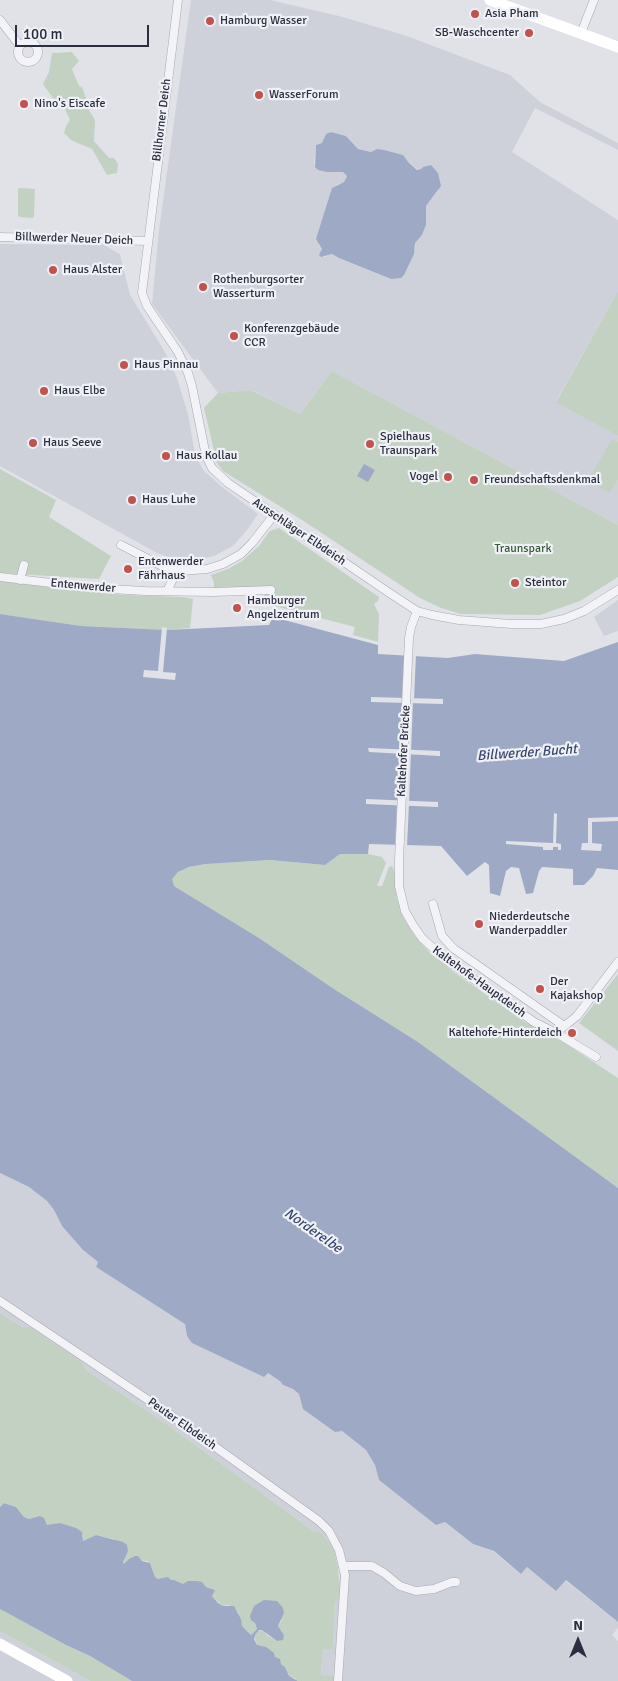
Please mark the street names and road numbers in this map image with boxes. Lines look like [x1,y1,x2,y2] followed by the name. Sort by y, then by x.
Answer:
[150,78,174,162] street label: Billhorner Deich
[15,230,133,248] street label: Billwerder Neuer Deich
[249,495,349,569] street label: Ausschläger Elbdeich
[50,576,116,596] street label: Entenwerder
[394,705,414,797] street label: Kaltehofer Brücke
[429,943,529,1021] street label: Kaltehofe-Hauptdeich
[145,1395,219,1453] street label: Peuter Elbdeich

